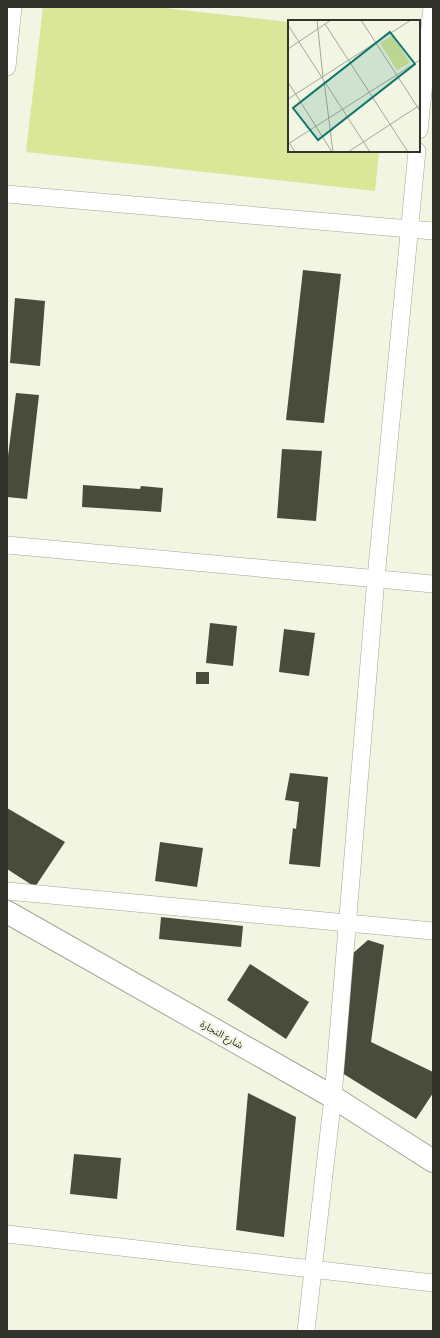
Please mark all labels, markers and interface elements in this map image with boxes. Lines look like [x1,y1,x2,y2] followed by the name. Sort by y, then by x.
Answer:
[288,20,420,152] inset map
[197,1018,245,1053] street label: شارع التجارة

